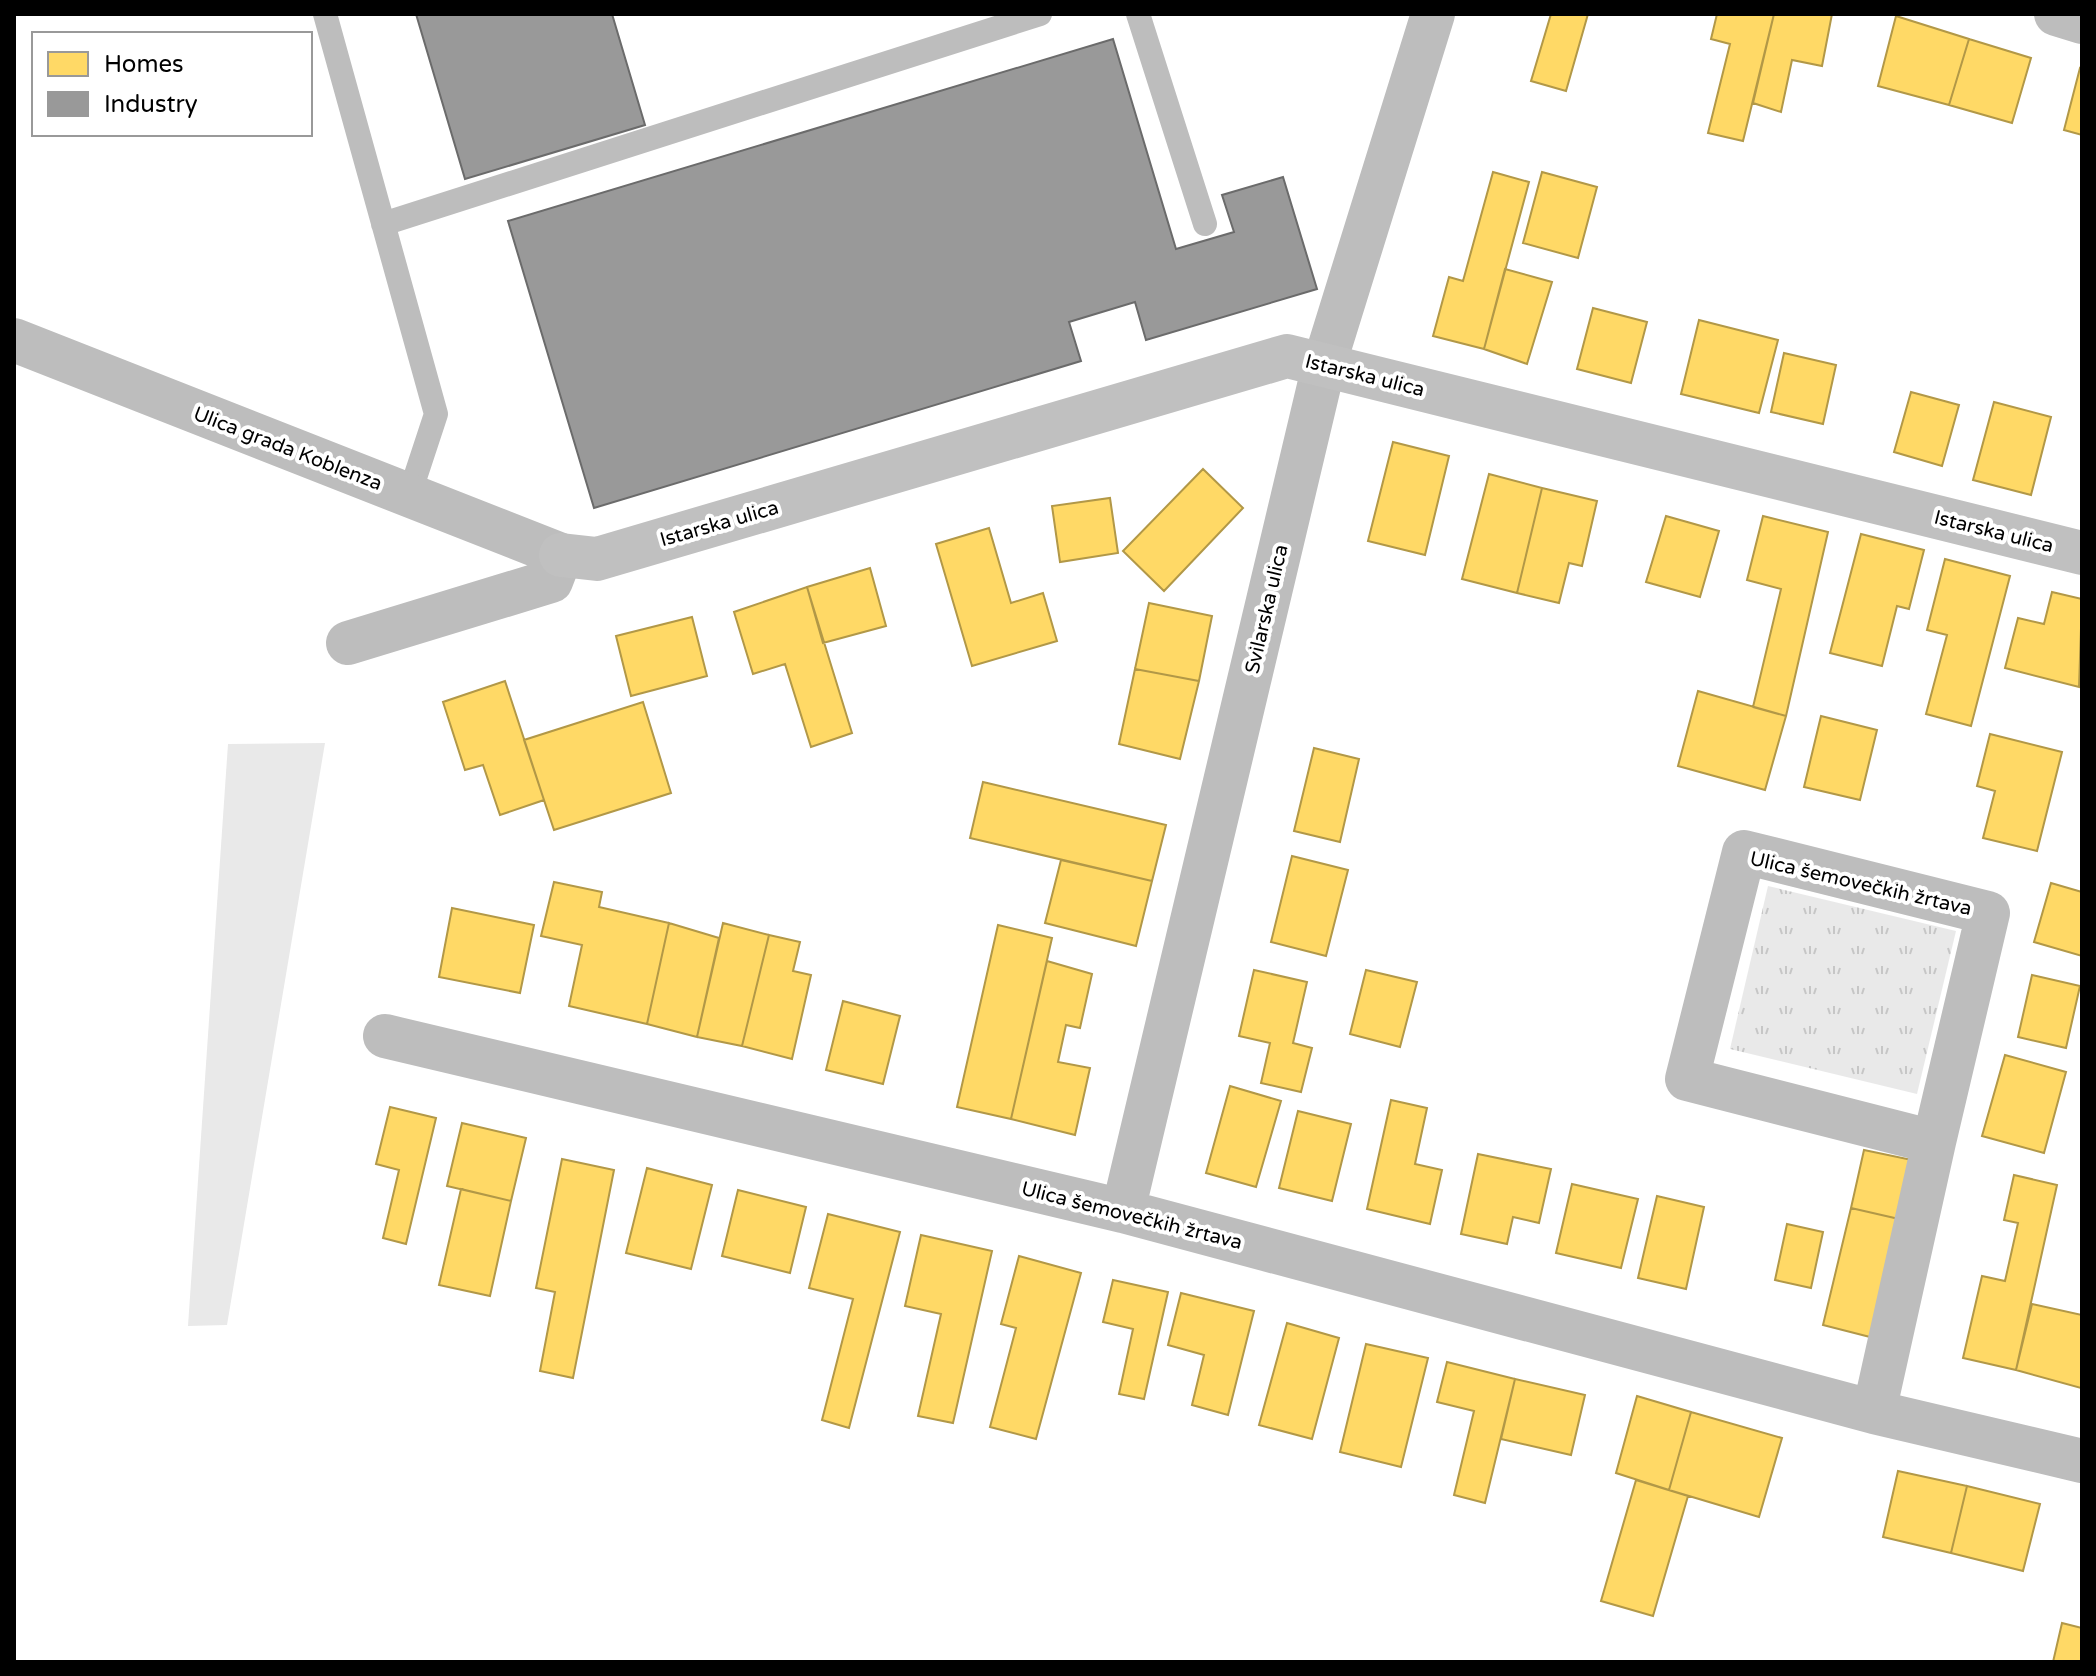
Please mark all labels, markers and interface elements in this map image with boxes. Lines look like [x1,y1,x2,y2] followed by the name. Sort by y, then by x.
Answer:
[32,32,312,136] legend
[104,50,184,79] text: Homes
[104,90,198,119] text: Industry
[1303,350,1427,402] street label: Istarska ulica
[190,402,385,496] street label: Ulica grada Koblenza
[657,496,781,552] street label: Istarska ulica
[1932,506,2056,558] street label: Istarska ulica
[1240,542,1294,676] street label: Svilarska ulica
[1747,847,1974,921] street label: Ulica šemovečkih žrtava
[1019,1177,1245,1255] street label: Ulica šemovečkih žrtava

